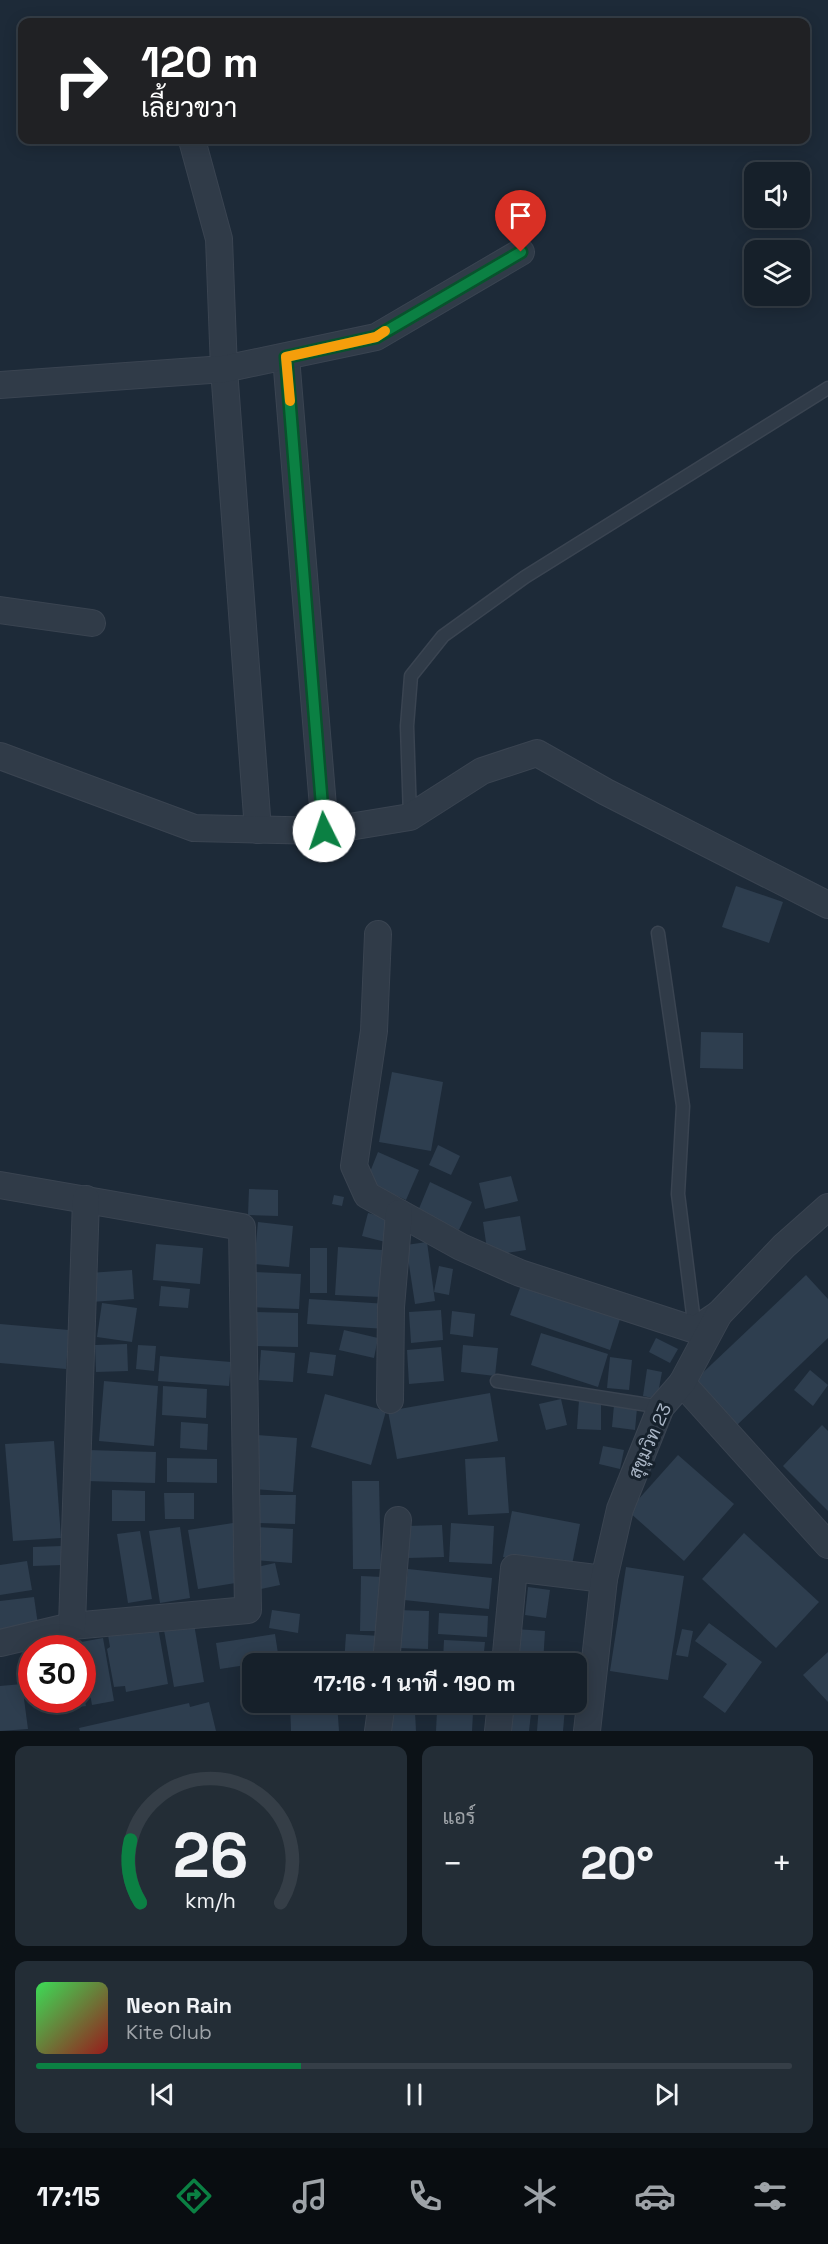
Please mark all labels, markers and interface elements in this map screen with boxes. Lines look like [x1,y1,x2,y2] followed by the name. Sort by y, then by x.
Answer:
[141,36,259,89] text: 120 m
[42,42,120,120] icon: right
[141,90,237,125] text: เลี้ยวขวา
[744,162,810,306] map controls
[744,162,810,228] button: sound
[495,190,546,252] pin
[504,199,537,232] icon: arrive
[744,240,810,306] button: layers
[292,799,356,863] position arrow
[623,1400,677,1482] street label: สุขุมวิท 23
[18,1635,96,1713] speed limit sign: 30
[313,1669,516,1697] text: 17:16 · 1 นาที · 190 m
[443,1804,476,1830] text: แอร์
[173,1816,249,1895] text: 26
[580,1835,654,1892] text: 20°
[443,1843,463,1885] text: −
[772,1843,792,1885] text: +
[185,1887,236,1914] text: km/h
[126,1991,232,2019] text: Neon Rain
[126,2019,212,2045] text: Kite Club
[146,2078,179,2111] icon: previous
[398,2078,431,2111] icon: pause
[650,2078,683,2111] icon: next
[173,2175,215,2217] icon: directions
[289,2175,331,2217] icon: music
[404,2175,446,2217] icon: phone
[519,2175,561,2217] icon: climate
[634,2175,676,2217] icon: car
[749,2175,791,2217] icon: filters
[37,2179,100,2214] text: 17:15

